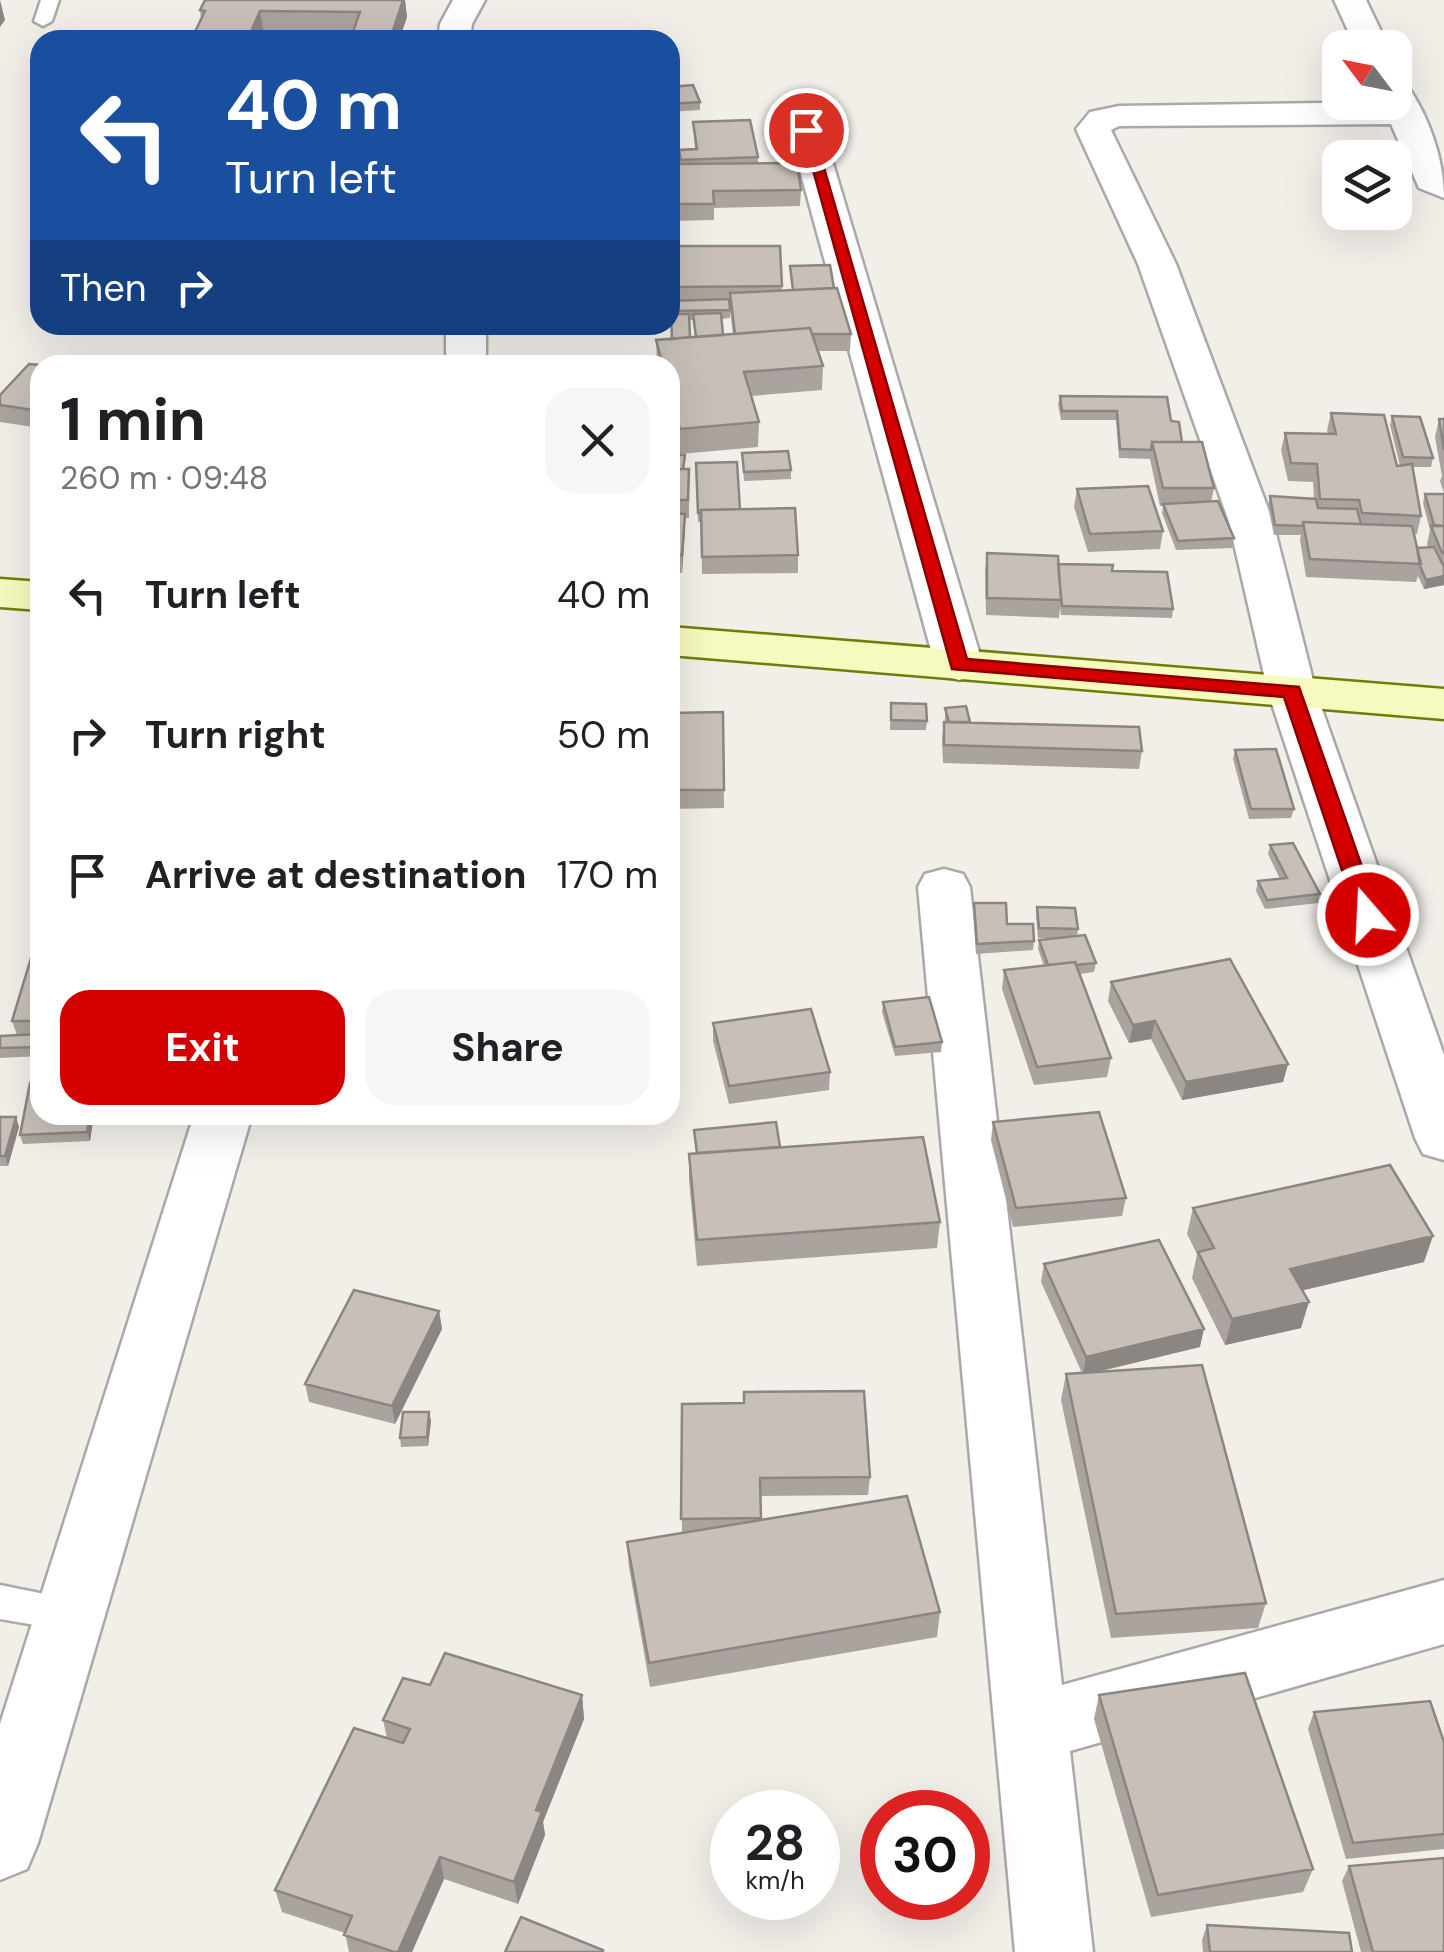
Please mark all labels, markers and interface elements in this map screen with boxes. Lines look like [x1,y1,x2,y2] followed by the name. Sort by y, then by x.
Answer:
[1322,30,1412,120] north arrow
[1322,30,1412,230] map controls
[225,60,402,151] text: 40 m
[60,70,190,200] icon: left
[764,88,849,173] pin
[779,103,834,158] icon: arrive
[1322,140,1412,230] button: layers
[225,148,397,207] text: Turn left
[167,260,222,315] icon: right
[60,263,147,313] text: Then
[60,380,206,459] text: 1 min
[545,388,650,493] button: close
[60,457,268,499] text: 260 m · 09:48
[60,568,115,623] icon: left
[145,570,301,620] text: Turn left
[557,570,650,620] text: 40 m
[60,708,115,763] icon: right
[145,710,326,760] text: Turn right
[557,710,650,760] text: 50 m
[60,848,115,903] icon: arrive
[145,850,527,900] text: Arrive at destination
[557,850,658,900] text: 170 m
[1316,863,1420,967] position arrow
[60,990,345,1105] button: Exit
[365,990,650,1105] button: Share
[860,1790,990,1920] speed limit sign: 30
[745,1810,805,1876] text: 28
[745,1864,805,1897] text: km/h

